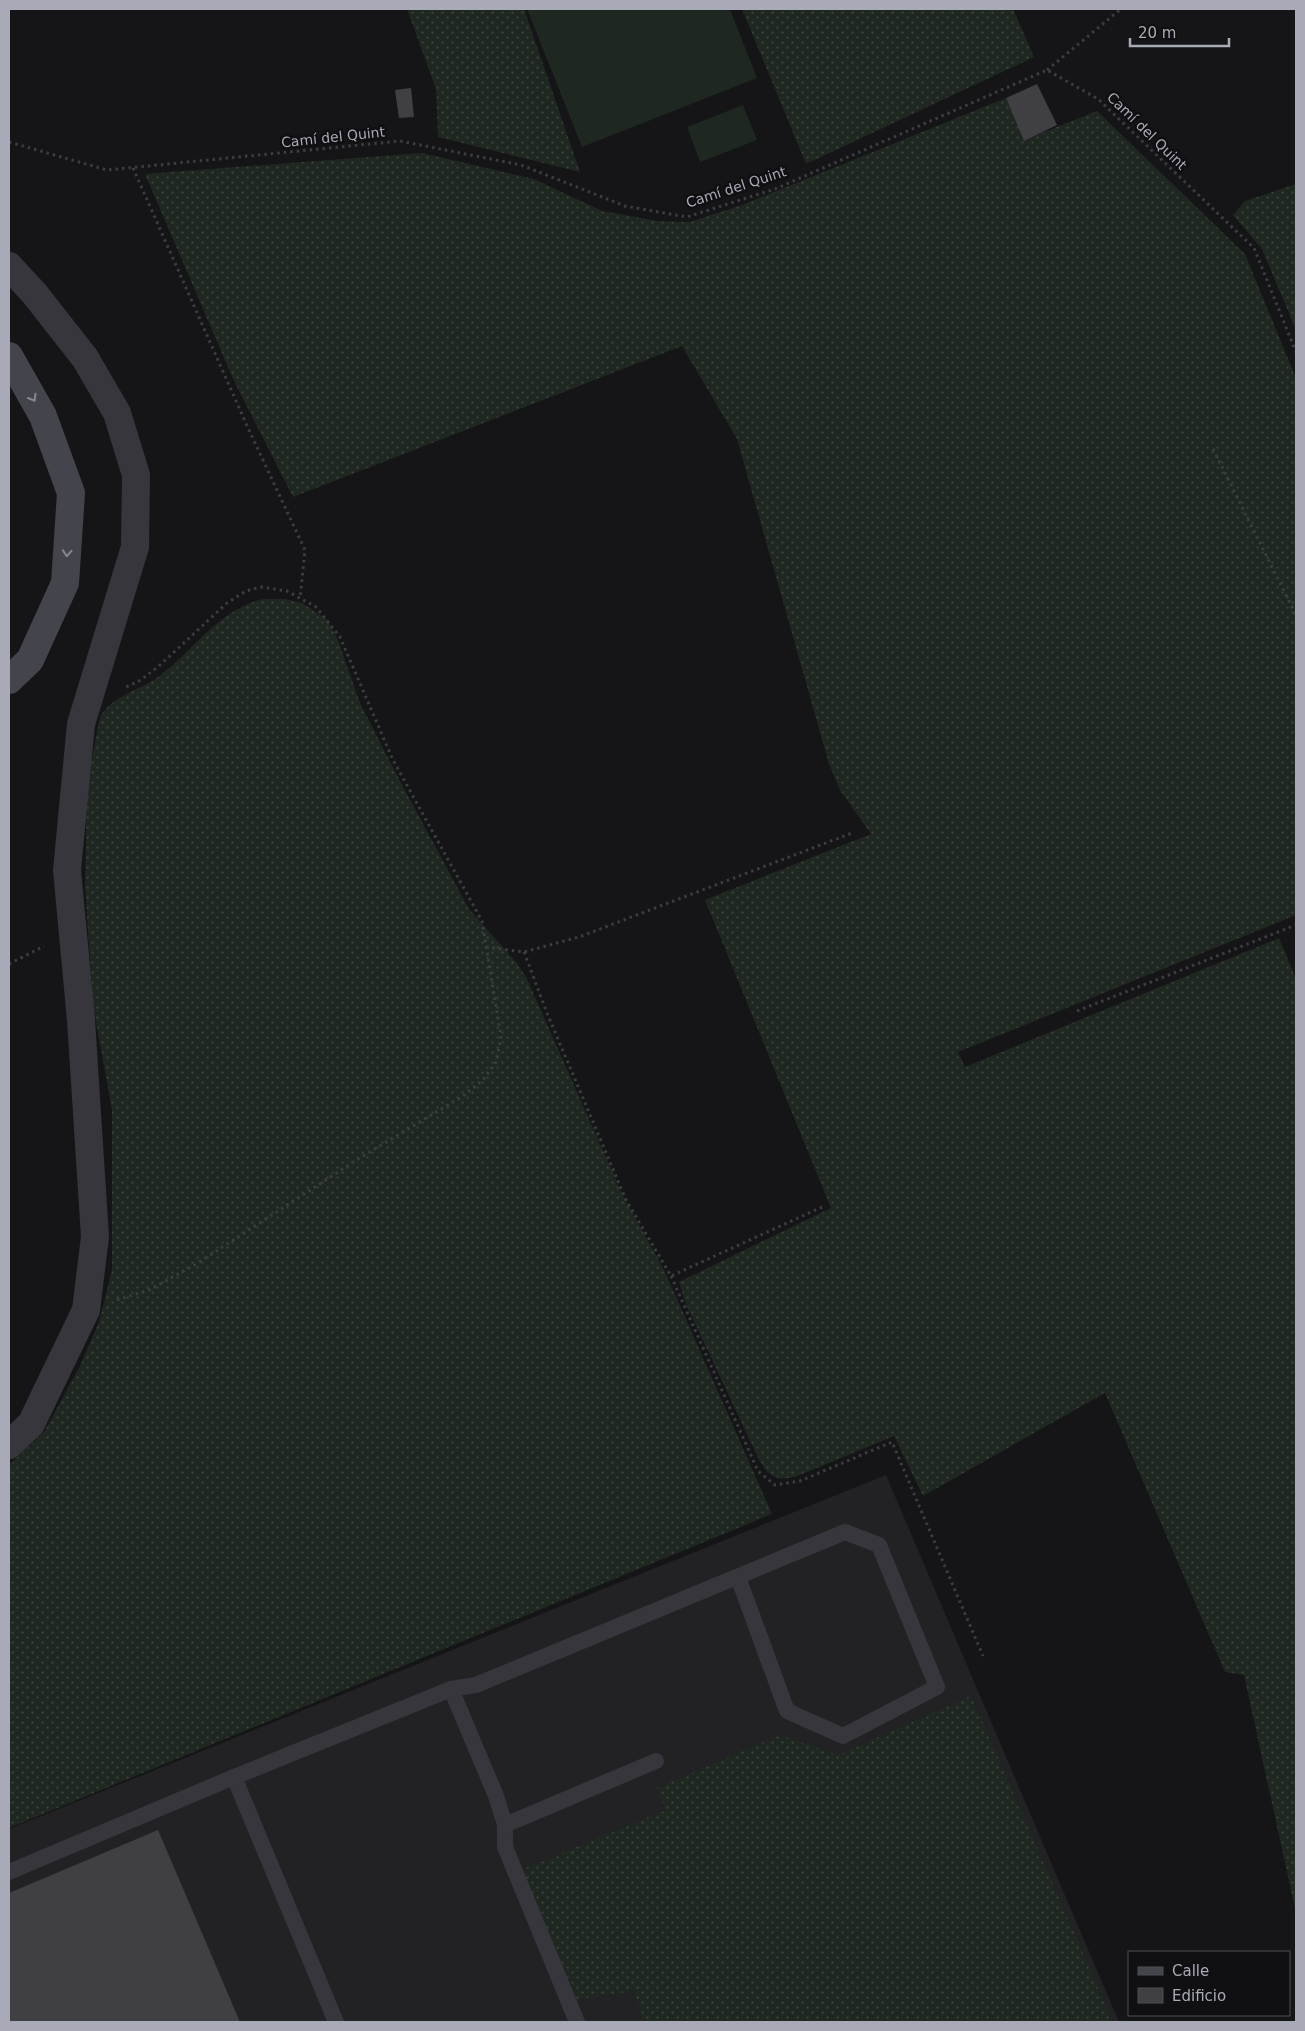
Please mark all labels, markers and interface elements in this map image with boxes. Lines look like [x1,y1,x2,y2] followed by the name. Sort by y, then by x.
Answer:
[1130,15,1229,47] scale bar
[1138,24,1176,42] text: 20 m
[1104,89,1190,173] street label: Camí del Quint
[280,124,386,150] street label: Camí del Quint
[684,163,789,211] street label: Camí del Quint
[27,393,37,402] one-way arrow
[62,549,73,557] one-way arrow
[1128,1951,1290,2016] legend
[1172,1962,1209,1980] text: Calle
[1172,1987,1226,2005] text: Edificio

